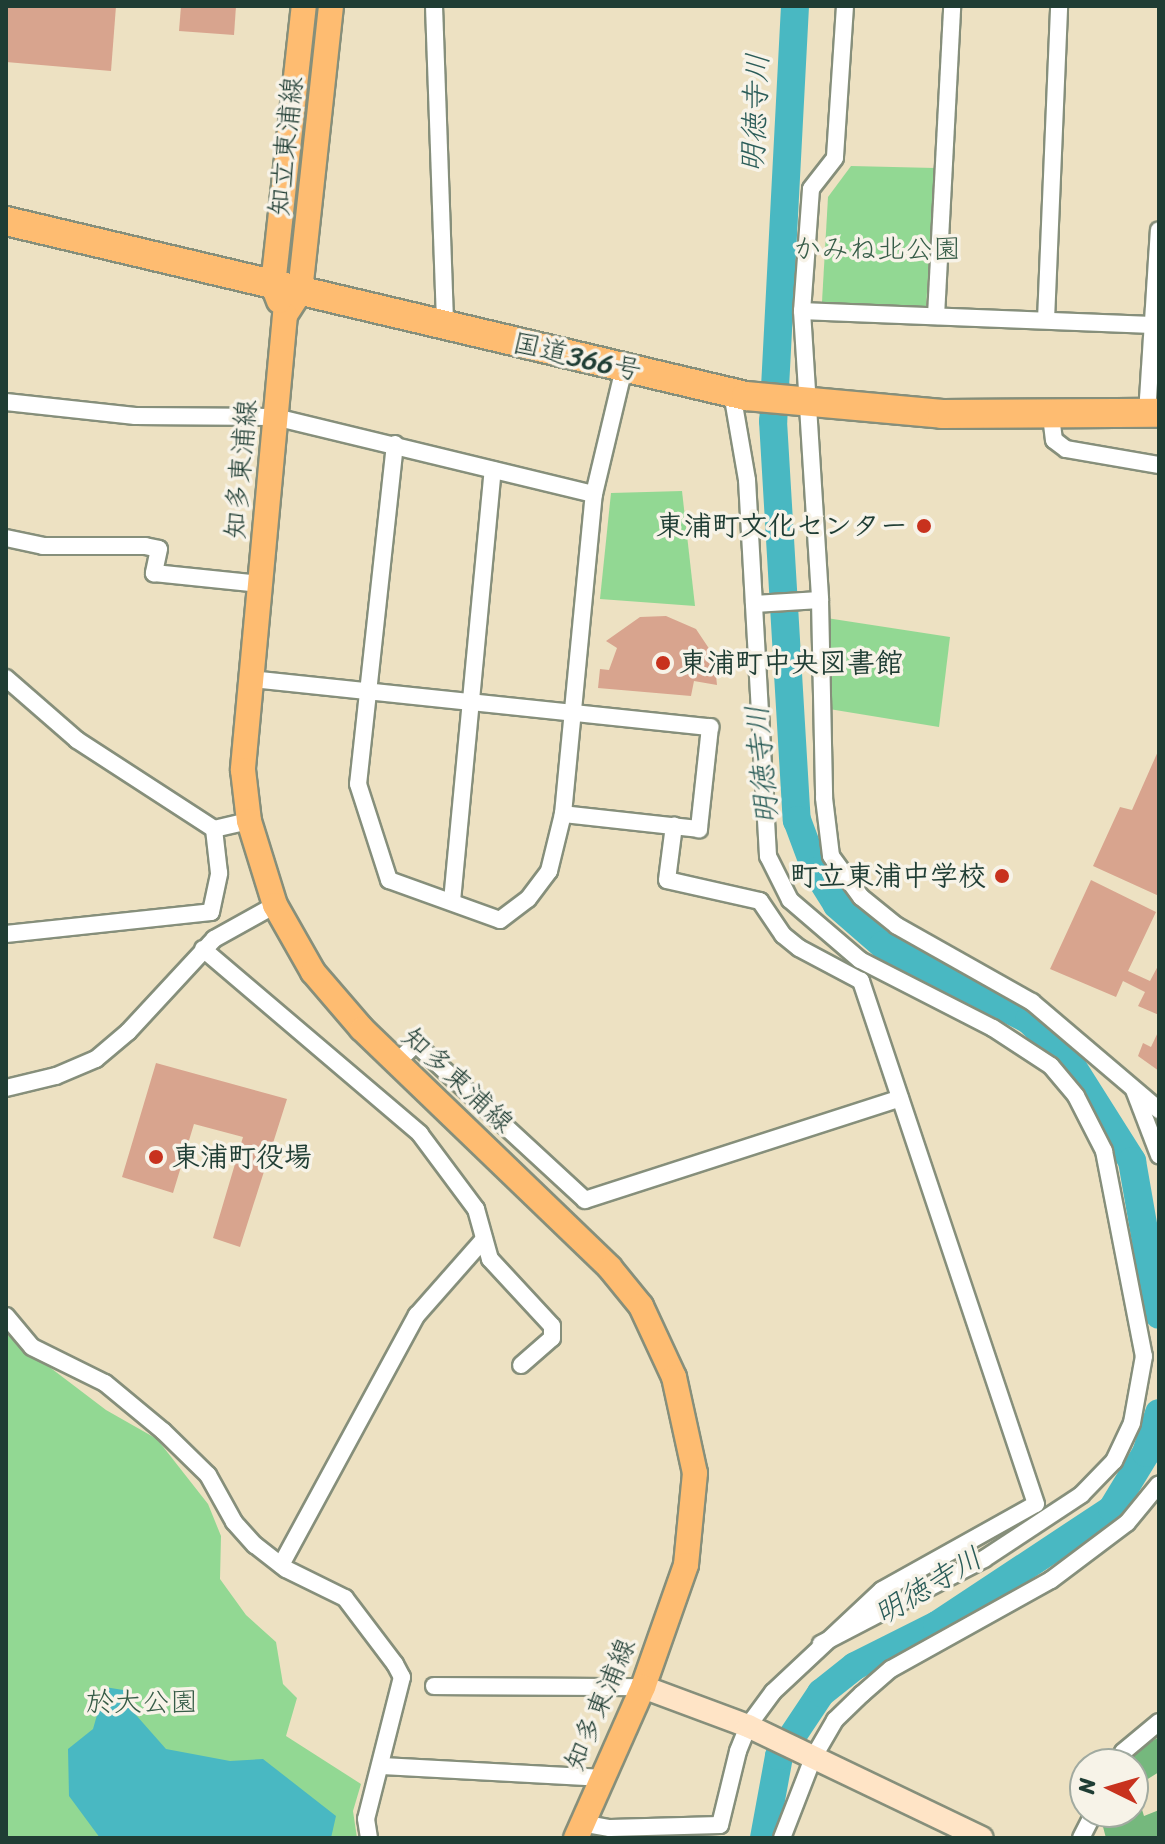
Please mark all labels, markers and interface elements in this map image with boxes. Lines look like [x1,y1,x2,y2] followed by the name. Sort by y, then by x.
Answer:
[734,52,776,174] water label: 明徳寺川
[262,75,310,217] street label: 知立東浦線
[793,232,961,266] park label: かみね北公園
[509,326,645,388] street label: 国道366号
[218,398,264,540] street label: 知多東浦線
[656,509,908,543] place label: 東浦町文化センター
[915,517,933,535] marker: 東浦町文化センター
[679,646,903,680] place label: 東浦町中央図書館
[654,654,672,672] marker: 東浦町中央図書館
[739,704,785,826] water label: 明徳寺川
[790,859,986,893] place label: 町立東浦中学校
[993,867,1011,885] marker: 町立東浦中学校
[395,1020,521,1140] street label: 知多東浦線
[172,1140,312,1174] place label: 東浦町役場
[147,1148,165,1166] marker: 東浦町役場
[867,1540,989,1632] water label: 明徳寺川
[557,1633,643,1775] street label: 知多東浦線
[86,1685,198,1719] park label: 於大公園
[1069,1748,1149,1828] north arrow
[1066,1777,1107,1795] text: N

